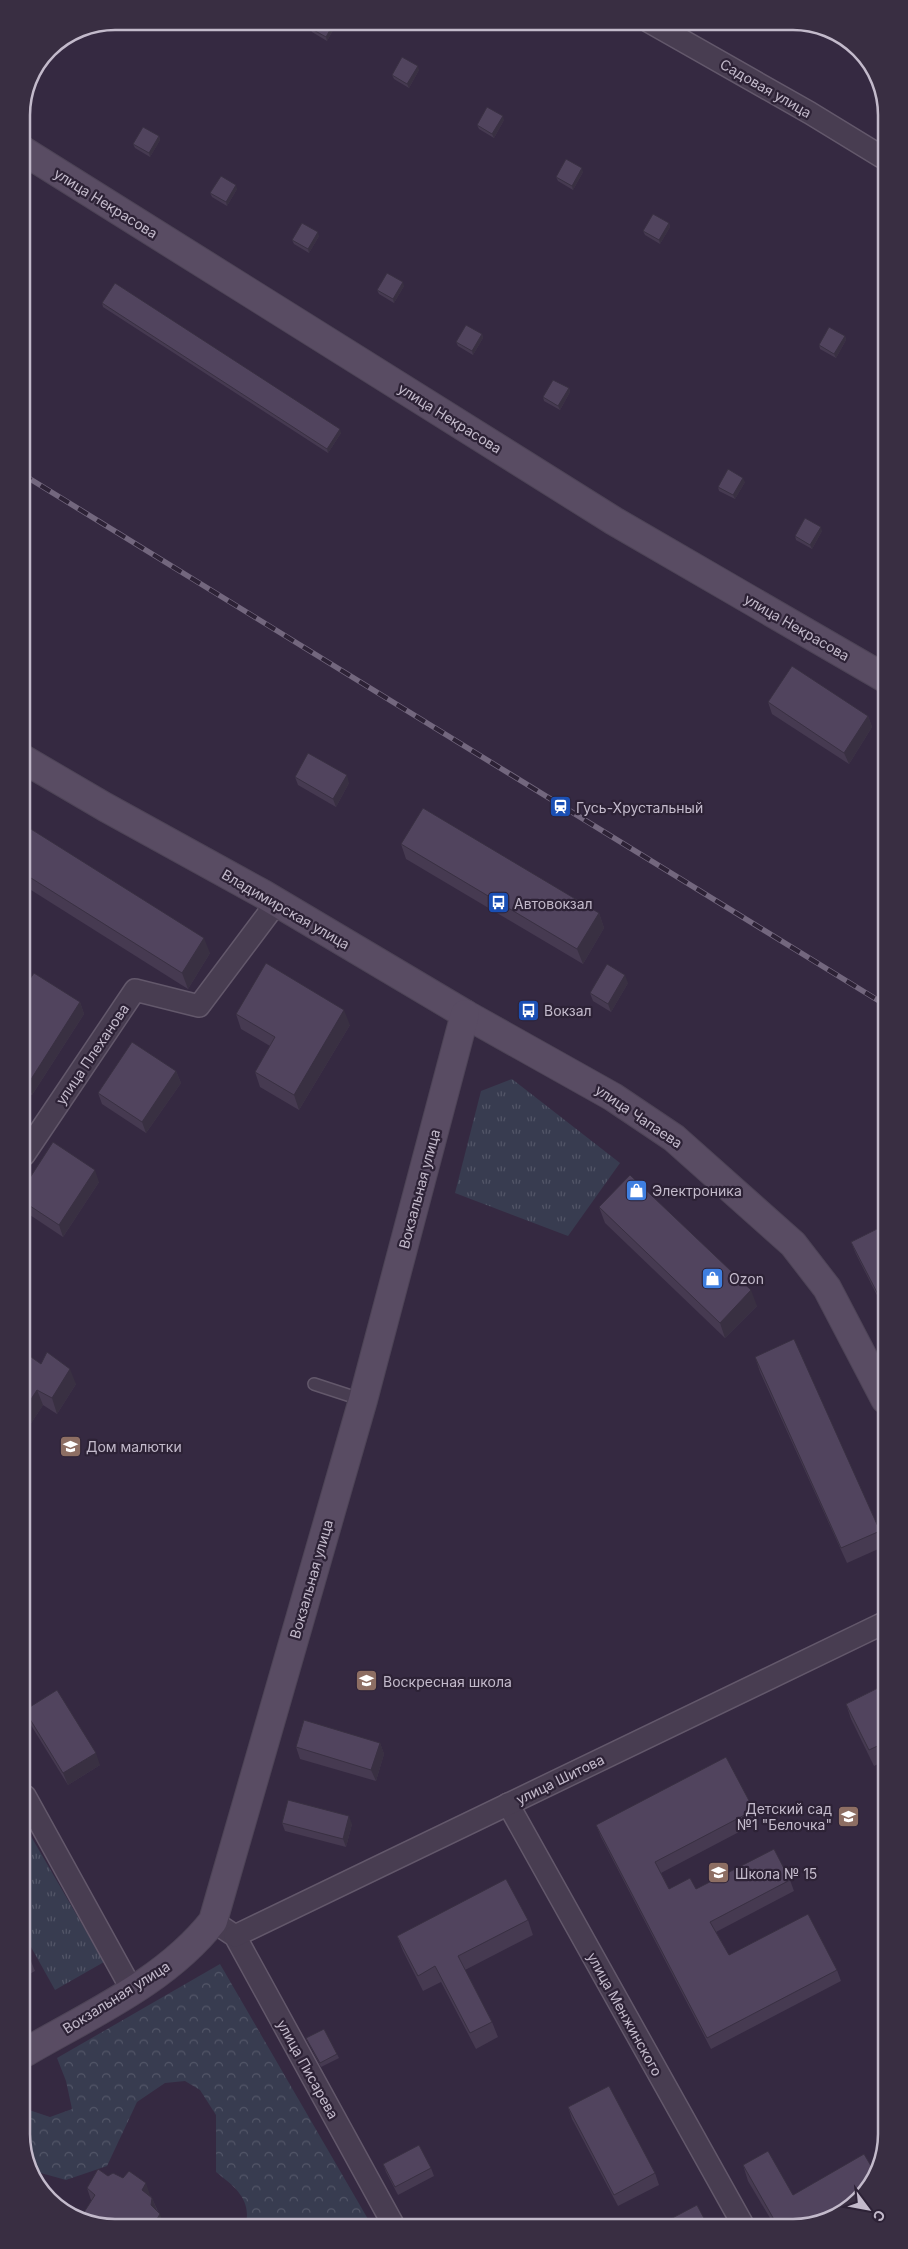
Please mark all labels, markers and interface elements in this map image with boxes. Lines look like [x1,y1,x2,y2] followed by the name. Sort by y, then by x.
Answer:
[717,55,815,121] street label: Садовая улица
[51,164,161,242] street label: улица Некрасова
[395,379,505,457] street label: улица Некрасова
[741,590,853,664] street label: улица Некрасова
[548,795,572,819] station icon: Гусь-Хрустальный
[576,799,703,816] place label: Гусь-Хрустальный
[219,865,353,953] street label: Владимирская улица
[486,891,510,915] bus stop icon: Автовокзал
[514,895,593,912] place label: Автовокзал
[516,998,540,1022] bus stop icon: Вокзал
[52,1000,132,1108] street label: улица Плеханова
[544,1002,592,1019] place label: Вокзал
[592,1081,686,1151] street label: улица Чапаева
[395,1127,443,1251] street label: Вокзальная улица
[624,1178,648,1202] shop icon: Электроника
[652,1182,742,1199] place label: Электроника
[701,1266,725,1290] shop icon: Ozon
[729,1270,764,1287] place label: Ozon
[58,1434,82,1458] school or university icon: Дом малютки
[86,1438,182,1455] place label: Дом малютки
[286,1517,336,1641] street label: Вокзальная улица
[355,1669,379,1693] school or university icon: Воскресная школа
[383,1673,512,1690] place label: Воскресная школа
[513,1750,607,1808] street label: улица Шитова
[737,1800,832,1833] place label: Детский сад №1 "Белочка"
[836,1804,860,1828] school or university icon: Детский сад №1 "Белочка"
[707,1861,731,1885] school or university icon: Школа № 15
[735,1865,817,1882] place label: Школа № 15
[584,1949,666,2079] street label: улица Менжинского
[59,1957,173,2037] street label: Вокзальная улица
[274,2016,342,2122] street label: улица Писарева
[843,2184,893,2234] north arrow
[869,2207,889,2225] text: С

